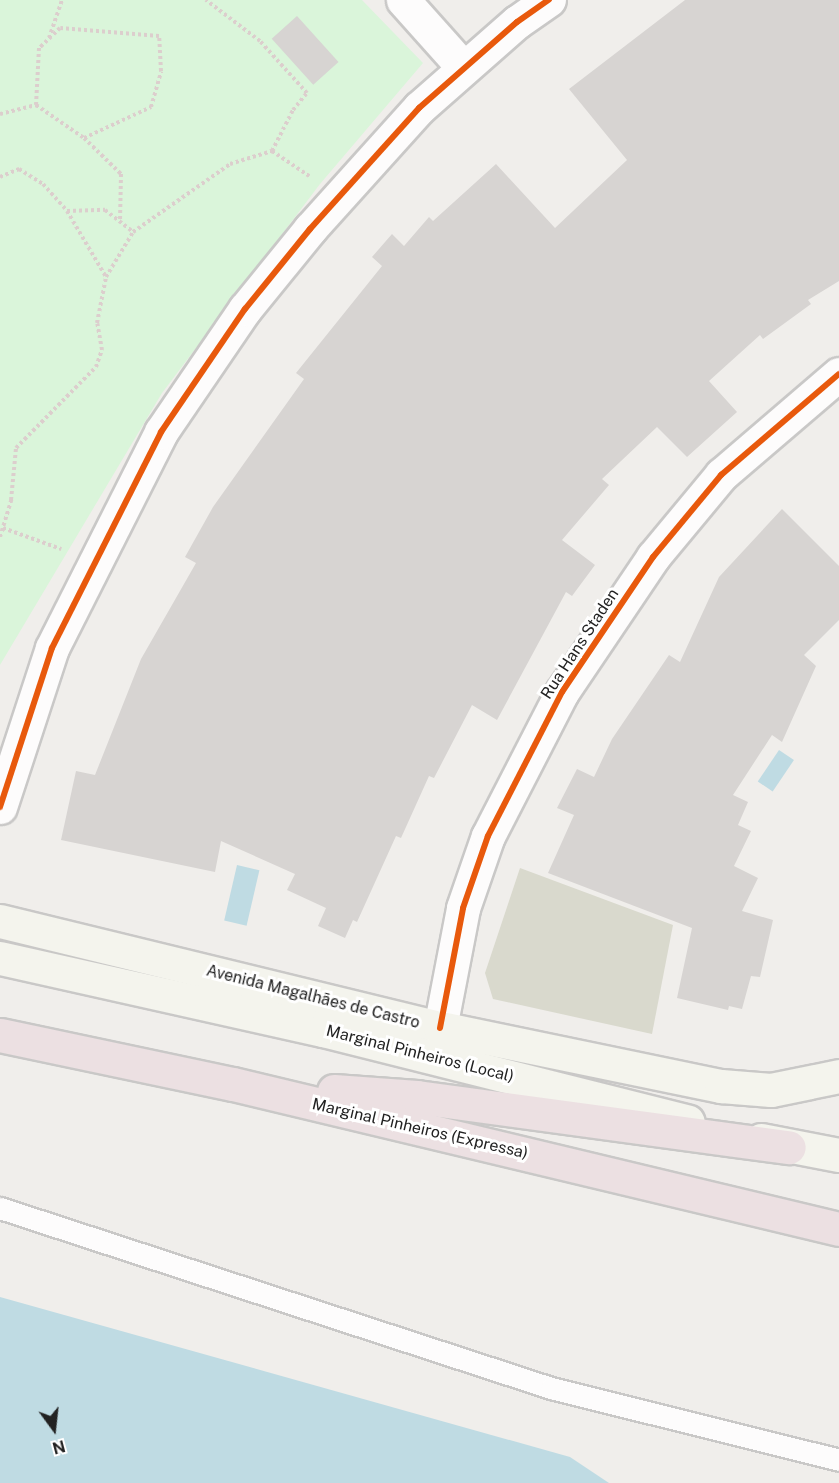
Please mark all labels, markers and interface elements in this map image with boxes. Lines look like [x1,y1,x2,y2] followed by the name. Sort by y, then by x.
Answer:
[537,585,623,703] street label: Rua Hans Staden
[204,961,422,1033] street label: Avenida Magalhães de Castro
[324,1021,516,1087] street label: Marginal Pinheiros (Local)
[310,1095,530,1163] street label: Marginal Pinheiros (Expressa)
[24,1399,84,1459] north arrow
[50,1436,67,1458] text: N

